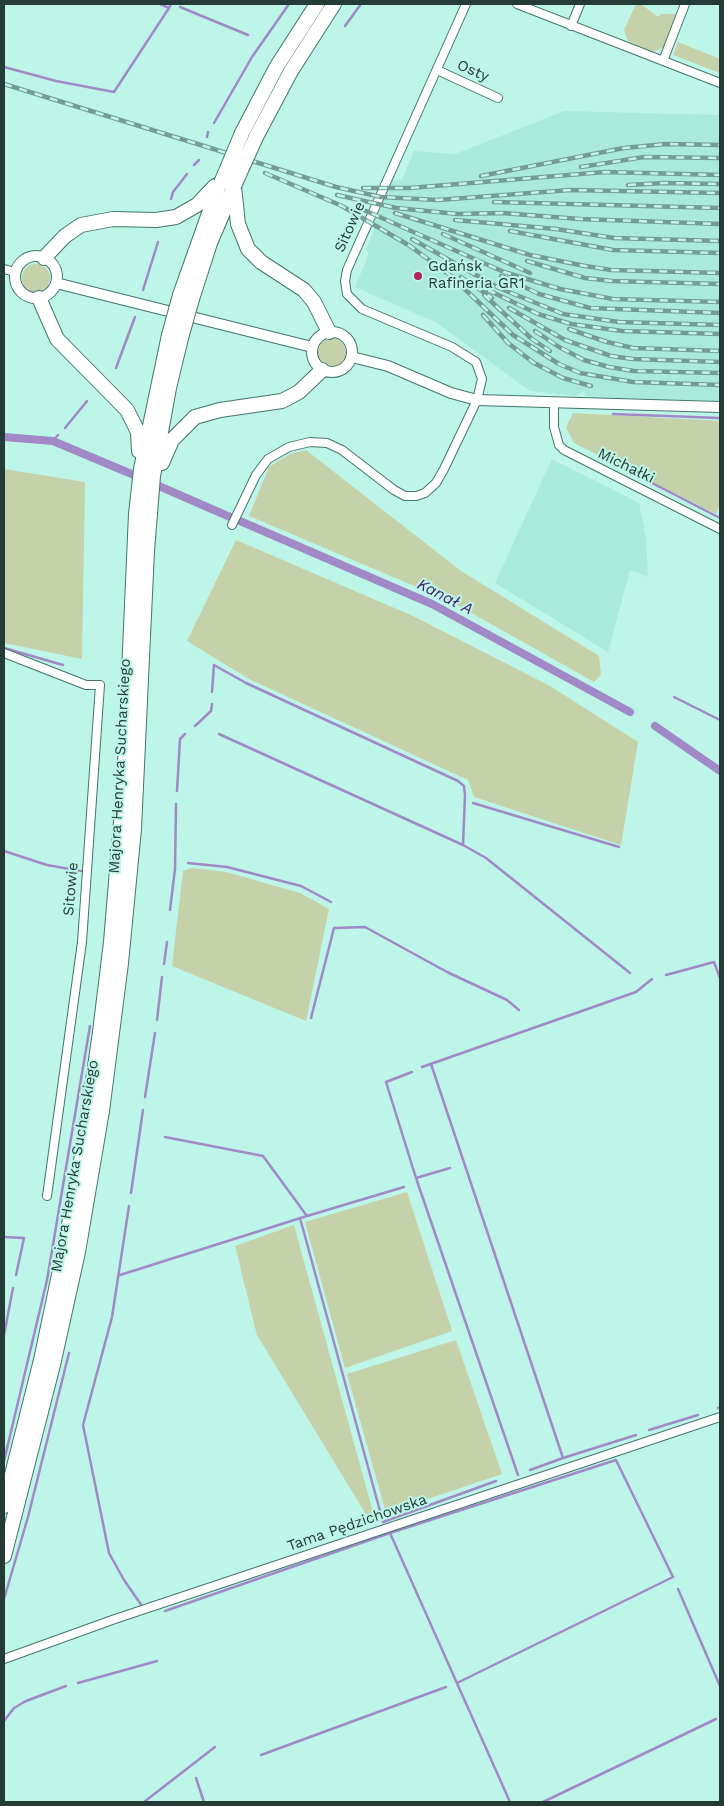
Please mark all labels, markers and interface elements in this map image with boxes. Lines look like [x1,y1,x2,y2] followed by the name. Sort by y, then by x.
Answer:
[454,56,492,86] street label: Osty
[331,199,369,255] street label: Sitowie
[428,258,525,293] place label: Gdańsk Rafineria GR1
[412,270,424,282] marker: Gdańsk Rafineria GR1
[595,445,657,487] street label: Michałki
[414,575,476,619] water label: Kanał A
[105,658,135,874] street label: Majora Henryka Sucharskiego
[60,861,82,917] street label: Sitowie
[47,1058,103,1274] street label: Majora Henryka Sucharskiego
[285,1491,429,1555] street label: Tama Pędzichowska

